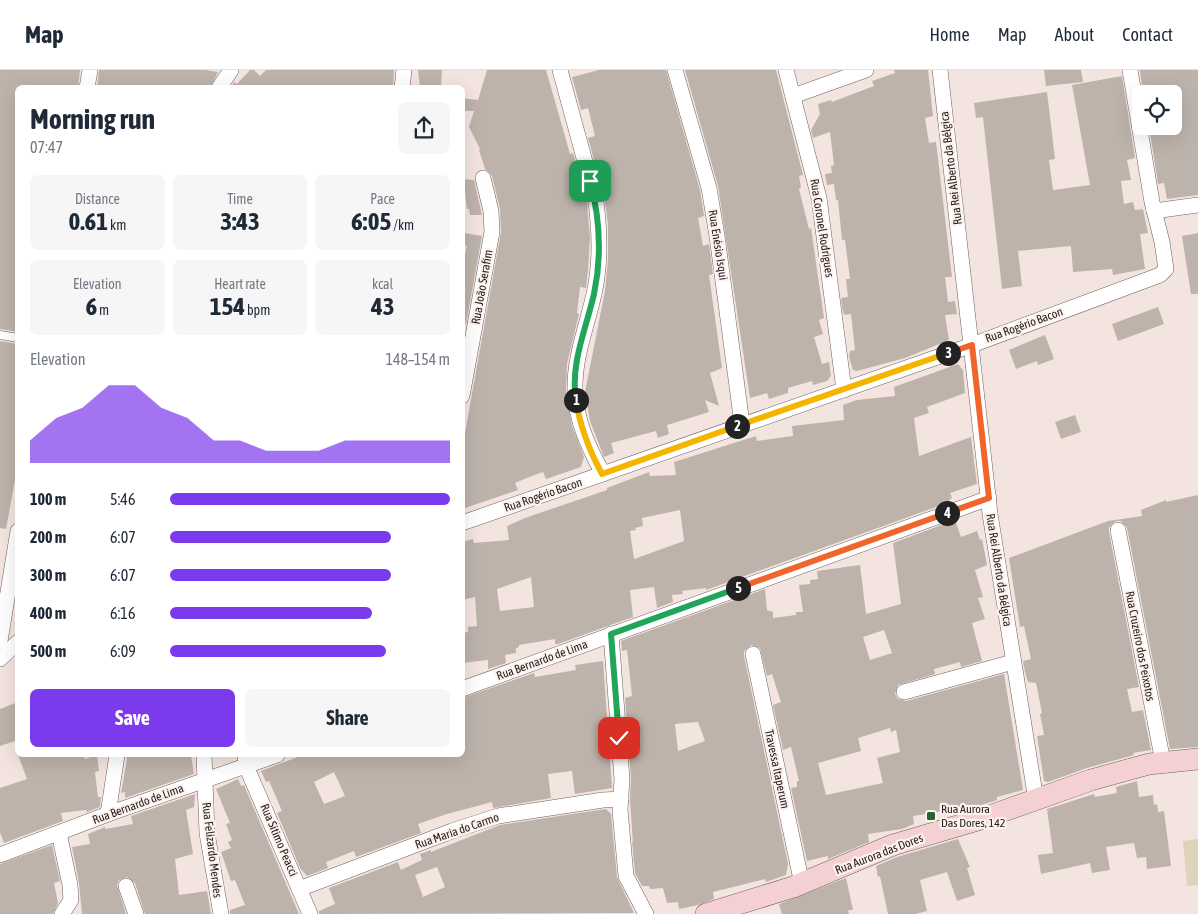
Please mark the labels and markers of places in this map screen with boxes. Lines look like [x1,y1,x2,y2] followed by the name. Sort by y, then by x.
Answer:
[569,160,611,202] pin
[936,340,960,366] pin: 3
[564,388,588,412] pin: 1
[724,414,750,438] pin: 2
[934,500,960,526] pin: 4
[726,576,750,600] pin: 5
[598,717,640,759] pin
[941,802,1005,830] place label: Rua Aurora Das Dores, 142
[925,810,937,822] marker: Rua Aurora Das Dores, 142

